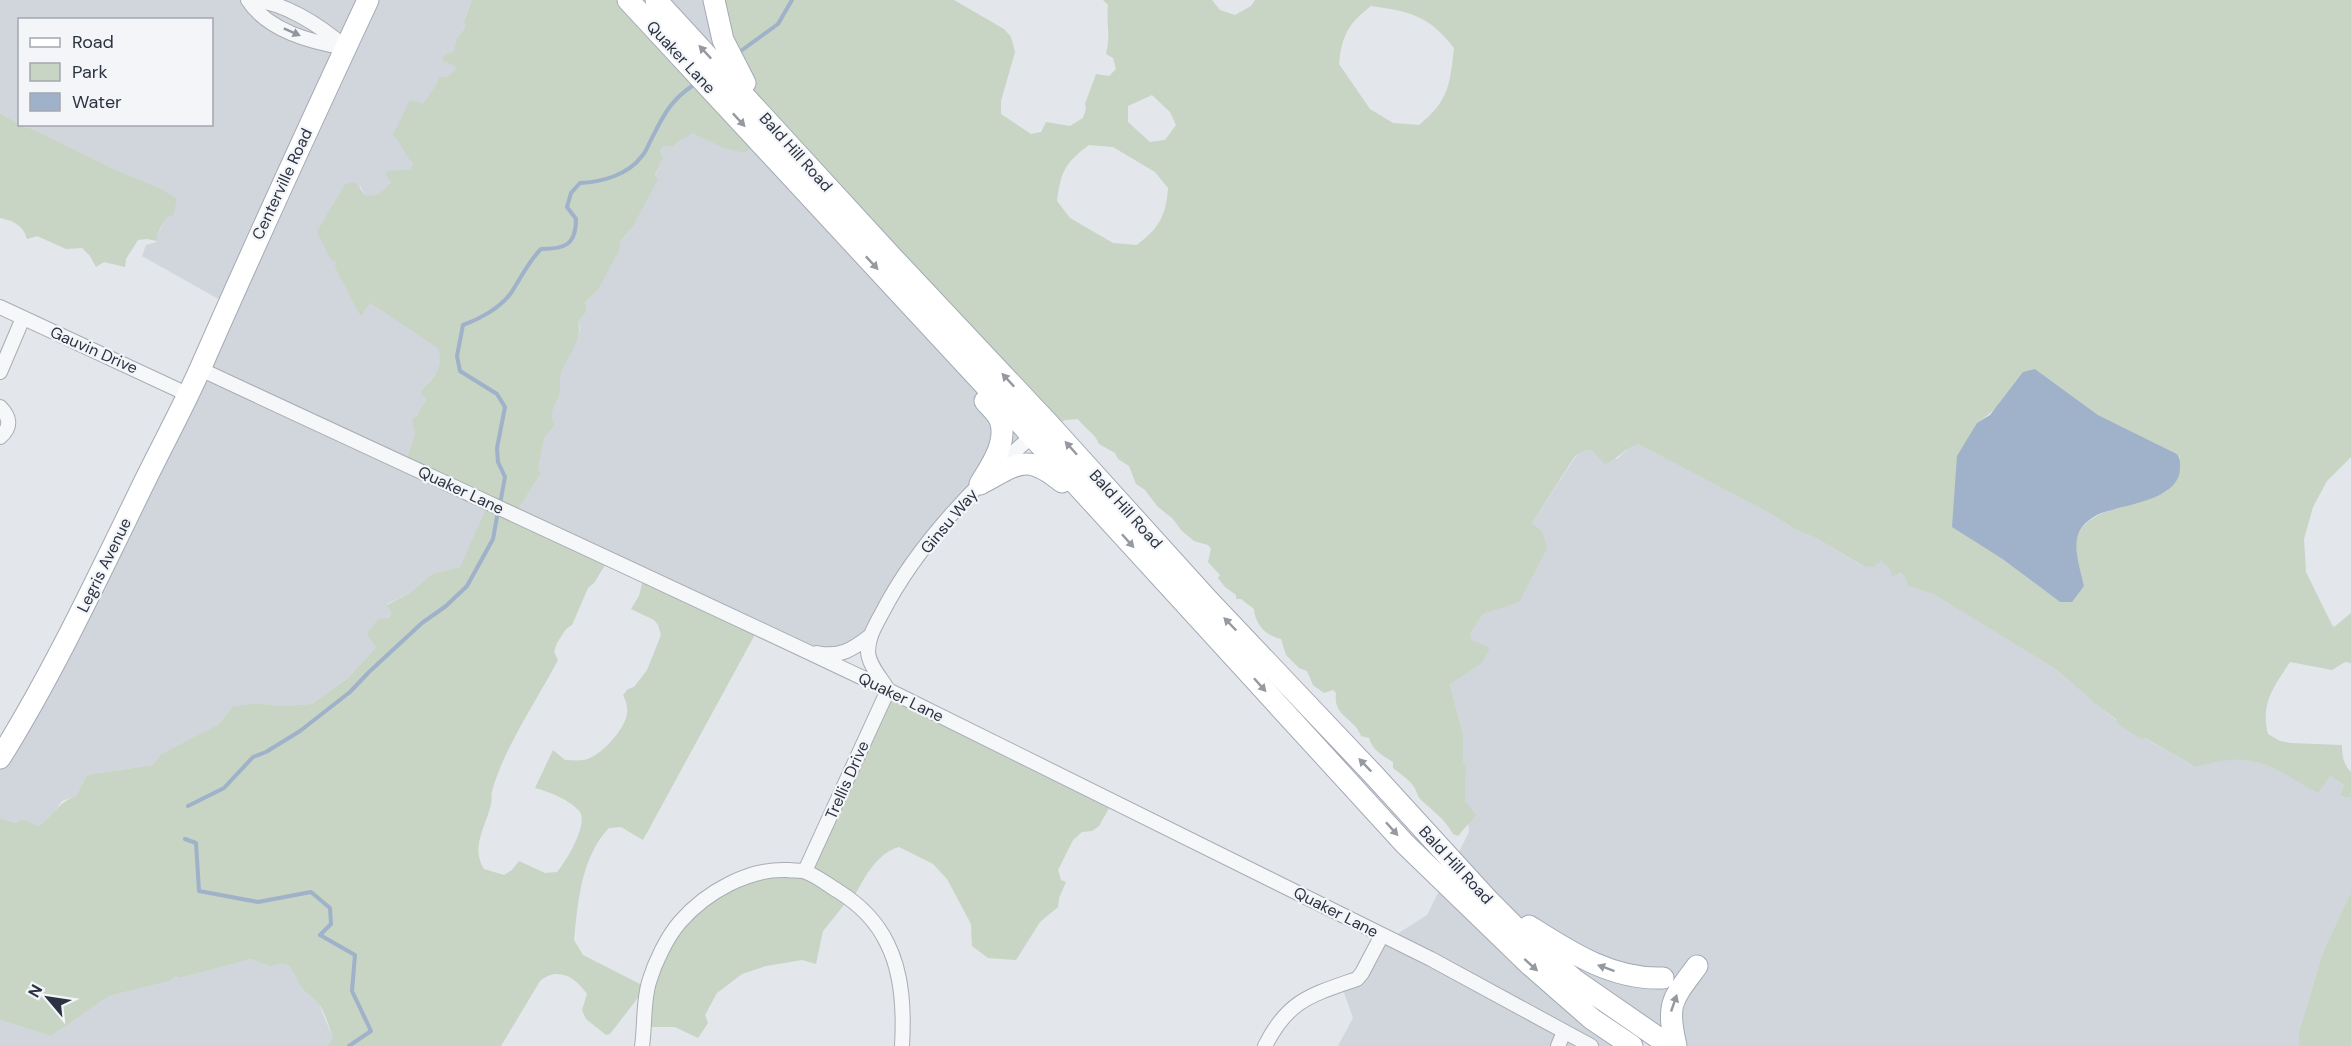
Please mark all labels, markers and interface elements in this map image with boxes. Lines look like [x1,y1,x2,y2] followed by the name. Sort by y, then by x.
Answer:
[642,16,720,98] street label: Quaker Lane
[18,18,213,126] legend
[284,28,301,37] one-way arrow
[72,30,114,54] text: Road
[699,45,712,60] one-way arrow
[72,60,108,84] text: Park
[72,90,122,114] text: Water
[755,108,837,196] street label: Bald Hill Road
[732,112,746,127] one-way arrow
[247,125,317,243] street label: Centerville Road
[864,255,878,269] one-way arrow
[47,321,141,379] street label: Gauvin Drive
[1002,374,1016,388] one-way arrow
[1065,441,1078,456] one-way arrow
[415,461,507,519] street label: Quaker Lane
[1085,465,1167,553] street label: Bald Hill Road
[916,484,982,558] street label: Ginsu Way
[72,514,136,616] street label: Legris Avenue
[1121,534,1135,548] one-way arrow
[1223,616,1237,631] one-way arrow
[855,667,947,727] street label: Quaker Lane
[1253,678,1267,693] one-way arrow
[820,737,874,823] street label: Trellis Drive
[1358,758,1372,772] one-way arrow
[1414,821,1498,909] street label: Bald Hill Road
[1385,822,1399,837] one-way arrow
[1290,882,1382,942] street label: Quaker Lane
[1524,958,1539,972] one-way arrow
[1596,963,1614,973] one-way arrow
[18,968,78,1028] north arrow
[23,981,47,1001] text: N
[1670,994,1679,1012] one-way arrow

